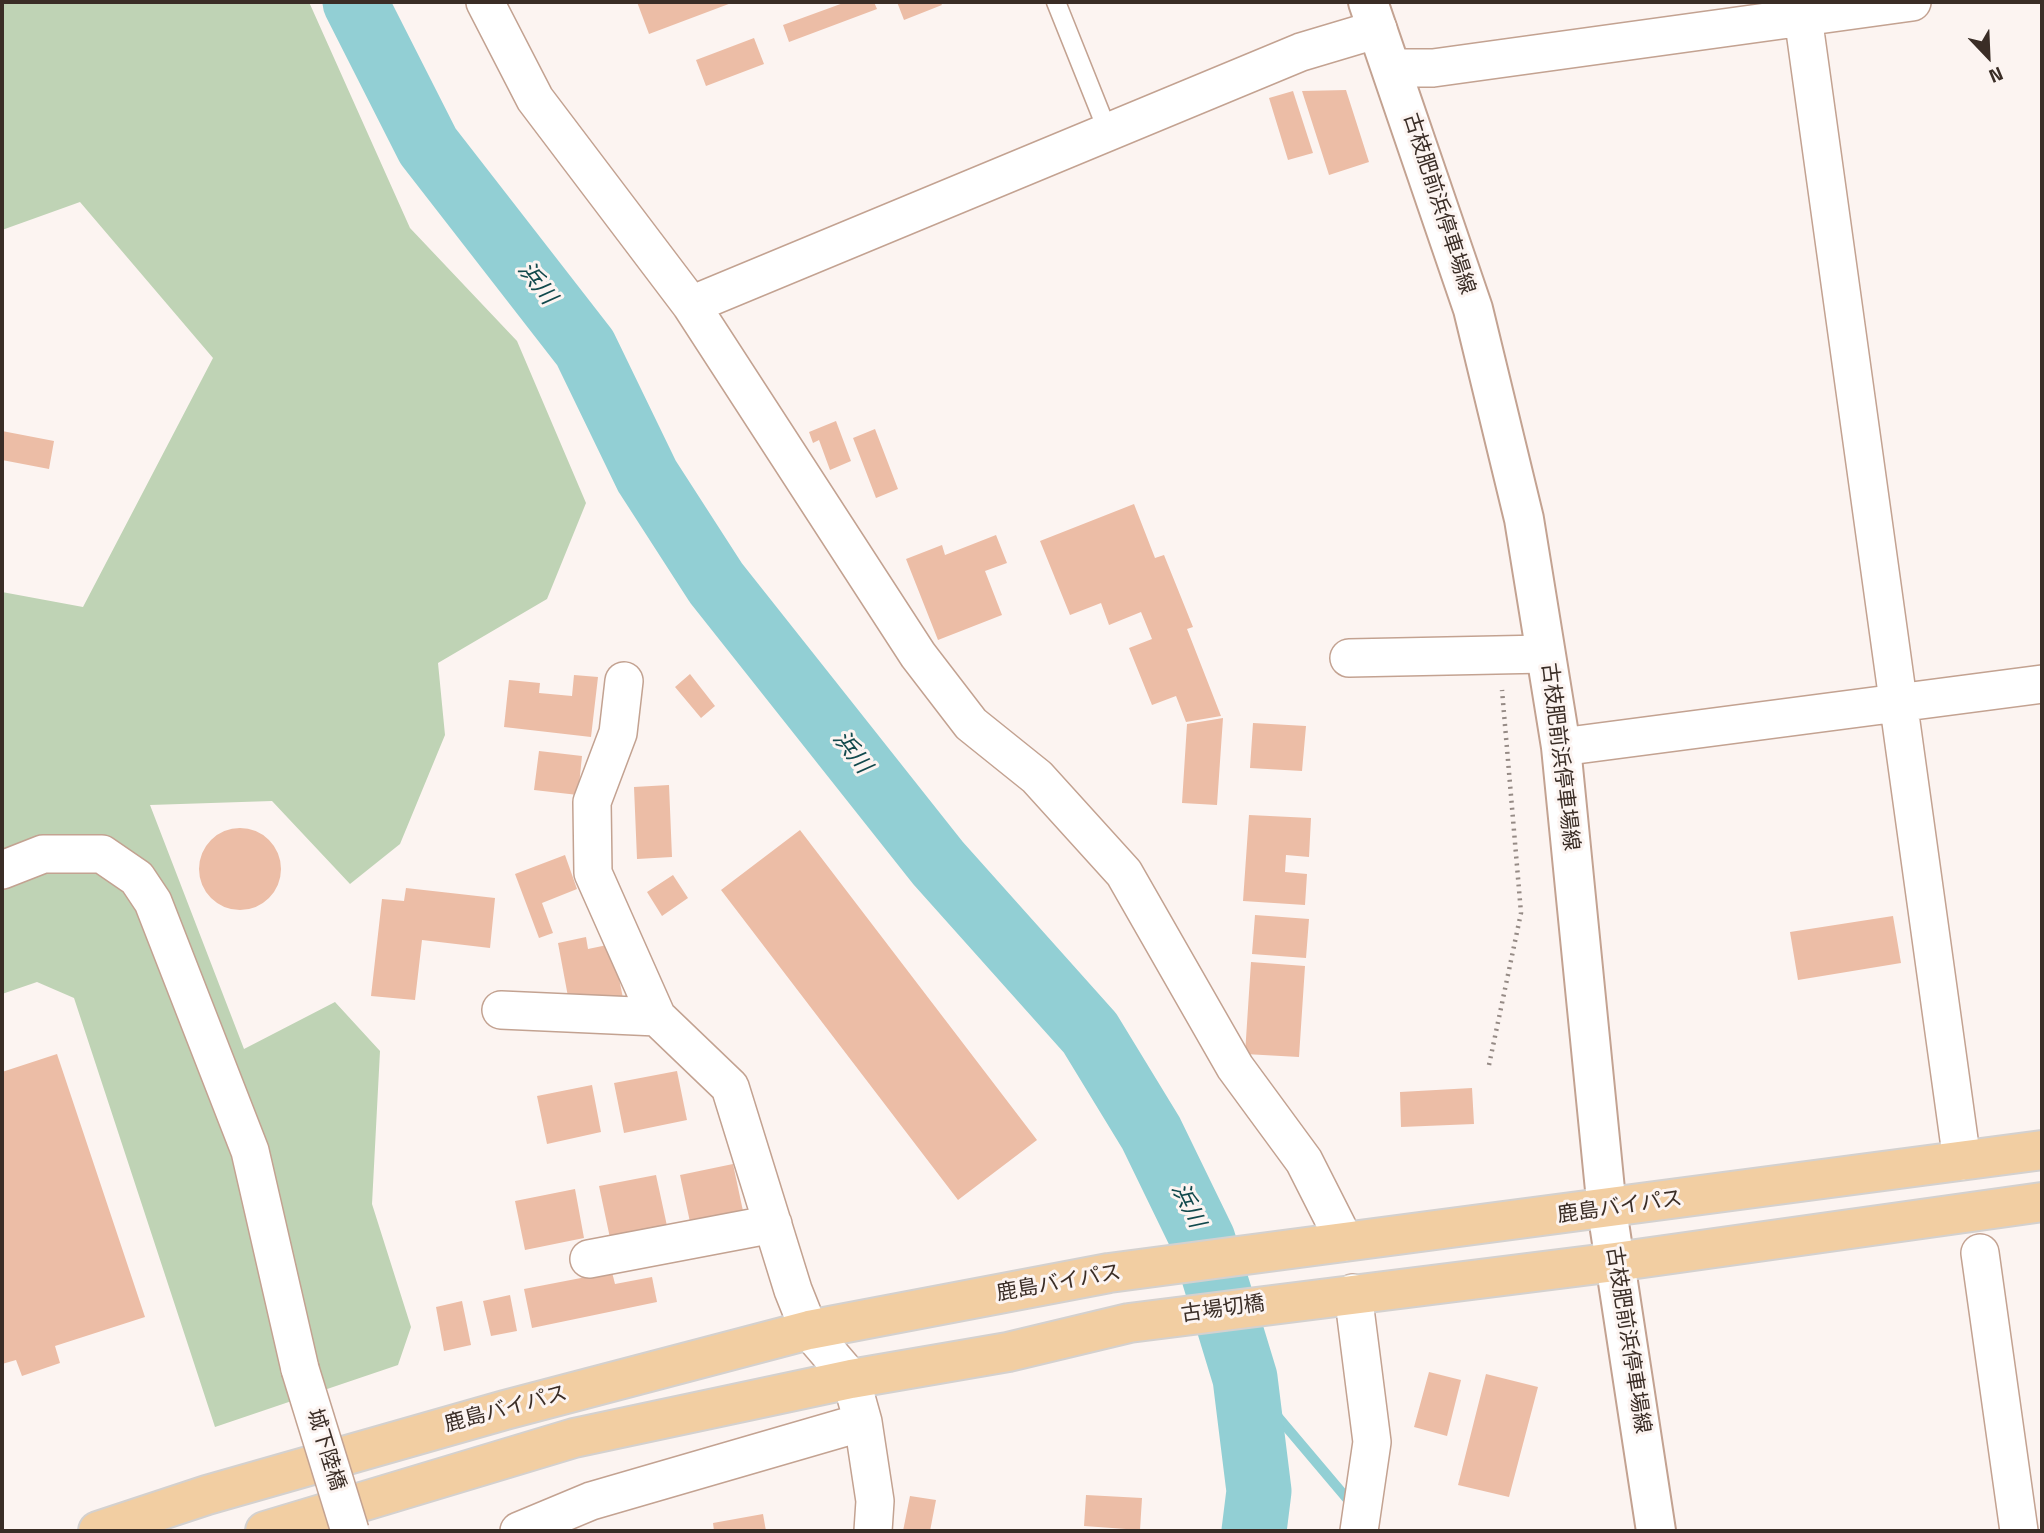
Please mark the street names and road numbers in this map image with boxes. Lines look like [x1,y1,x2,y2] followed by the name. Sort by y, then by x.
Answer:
[1397,110,1479,298] street label: 古枝肥前浜停車場線
[1535,662,1583,852] street label: 古枝肥前浜停車場線
[1556,1187,1684,1229] street label: 鹿島バイパス
[1600,1245,1654,1435] street label: 古枝肥前浜停車場線
[995,1261,1123,1307] street label: 鹿島バイパス
[1180,1292,1266,1328] street label: 古場切橋
[442,1382,570,1438] street label: 鹿島バイパス
[301,1406,349,1494] street label: 城下陸橋

